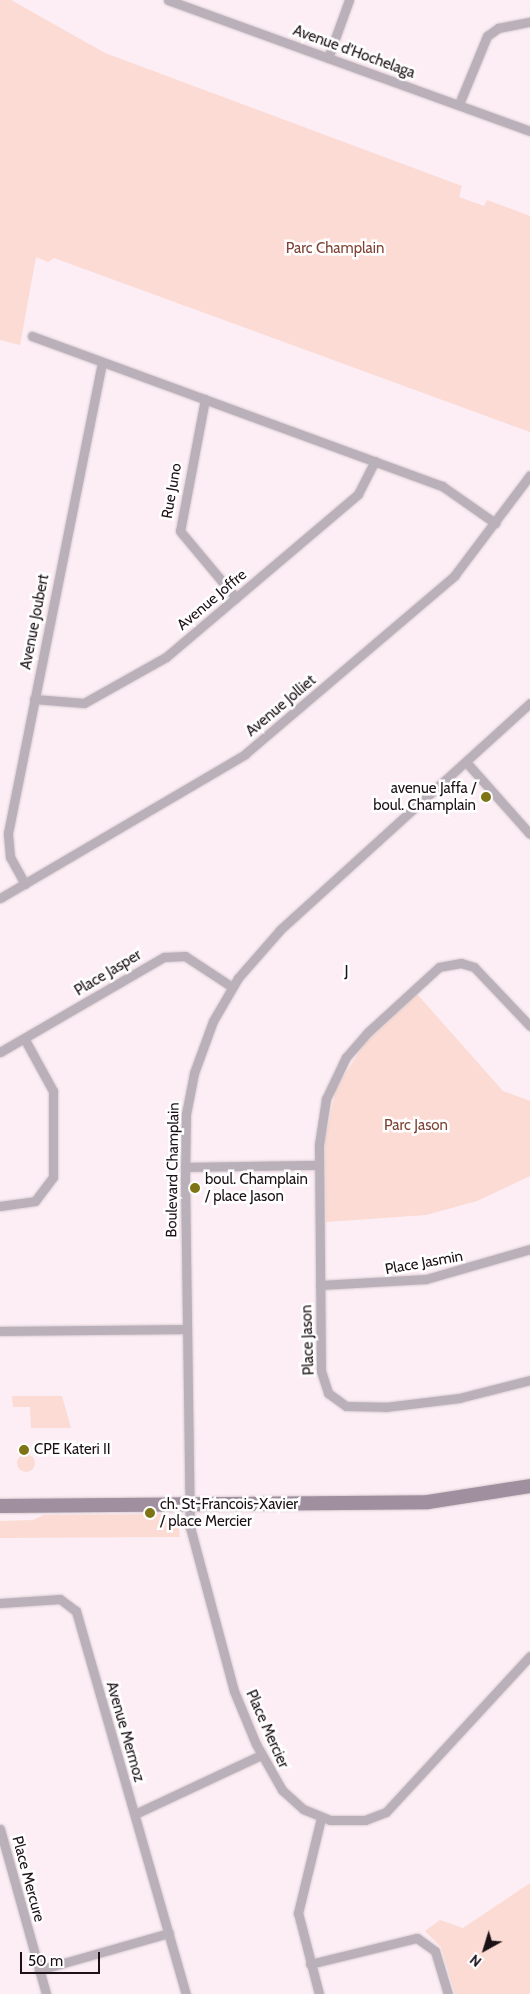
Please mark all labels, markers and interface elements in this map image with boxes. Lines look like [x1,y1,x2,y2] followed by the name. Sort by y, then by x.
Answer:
[291,22,417,82] street label: Avenue d'Hochelaga
[286,240,384,258] park label: Parc Champlain
[158,462,186,520] street label: Rue Juno
[174,566,250,634] street label: Avenue Joffre
[17,573,53,671] street label: Avenue Joubert
[242,672,320,740] street label: Avenue Jolliet
[373,779,476,814] place label: avenue Jaffa / boul. Champlain
[480,791,492,803] marker: avenue Jaffa / boul. Champlain
[71,946,145,1000] street label: Place Jasper
[344,961,350,981] district label: J
[163,1102,183,1238] street label: Boulevard Champlain
[384,1117,448,1135] park label: Parc Jason
[205,1170,308,1205] place label: boul. Champlain / place Jason
[189,1182,201,1194] marker: boul. Champlain / place Jason
[384,1247,464,1279] street label: Place Jasmin
[298,1304,318,1376] street label: Place Jason
[34,1441,111,1459] place label: CPE Kateri II
[18,1444,30,1456] marker: CPE Kateri II
[160,1495,298,1530] place label: ch. St-Francois-Xavier / place Mercier
[144,1507,156,1519] marker: ch. St-Francois-Xavier / place Mercier
[102,1680,148,1784] street label: Avenue Mermoz
[242,1687,292,1771] street label: Place Mercier
[8,1834,48,1924] street label: Place Mercure
[460,1924,510,1974] north arrow
[22,1942,102,1974] scale bar
[466,1951,485,1971] text: N
[28,1952,63,1970] text: 50 m

